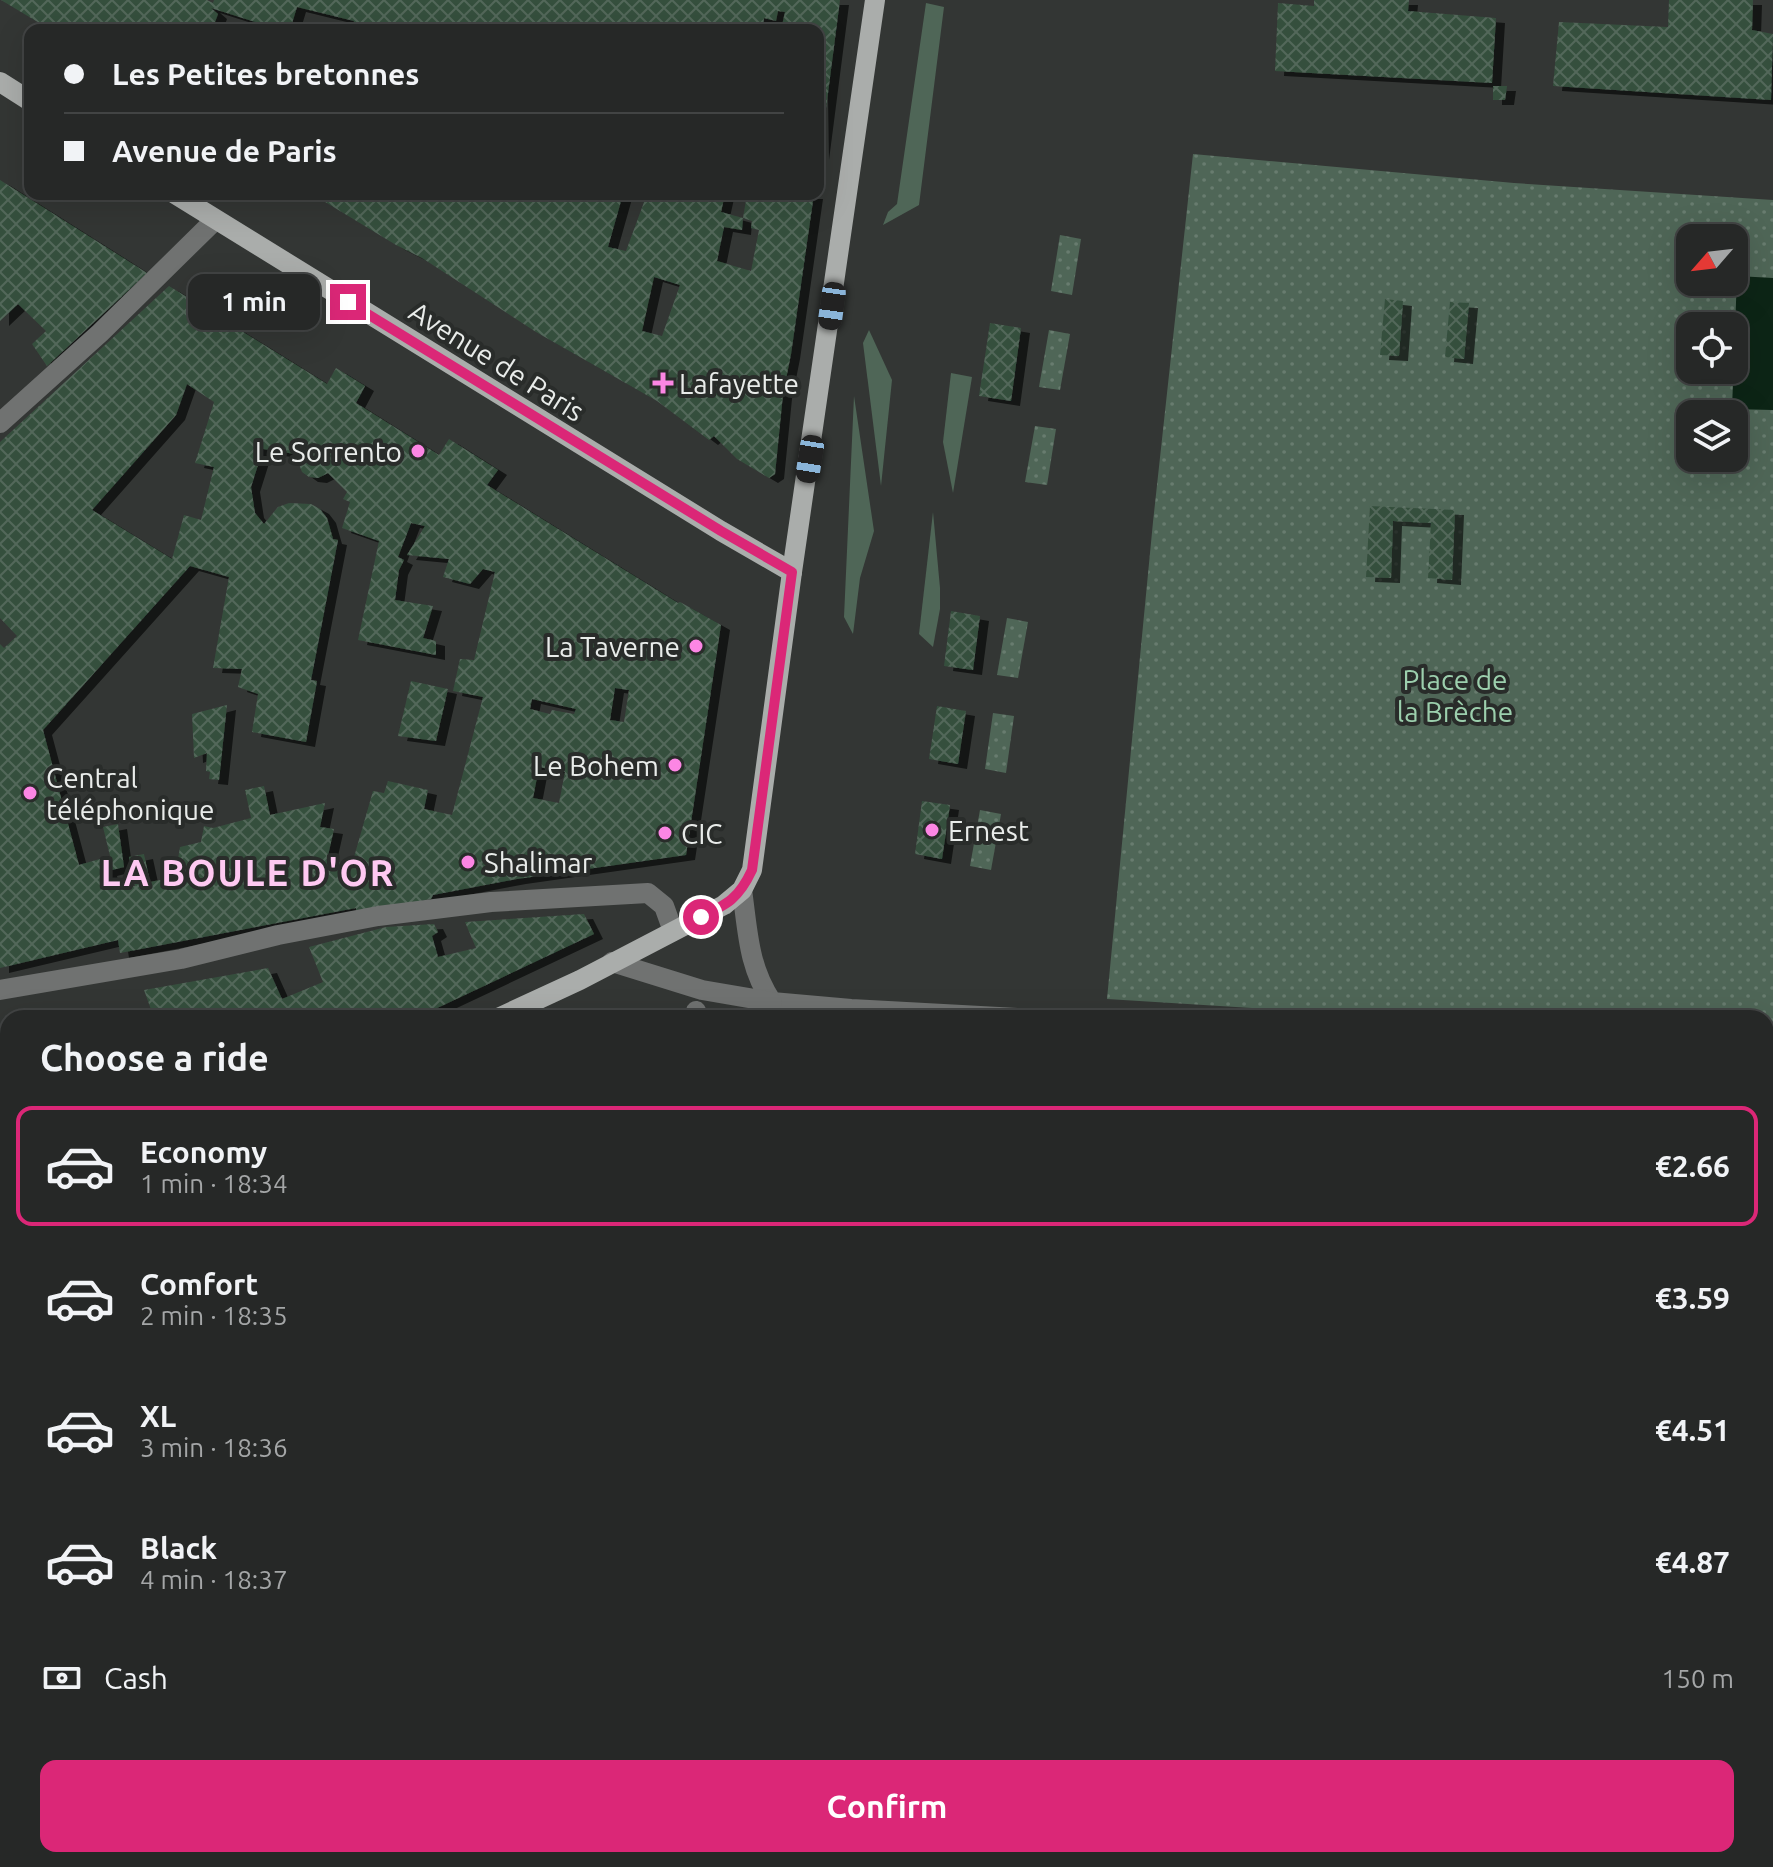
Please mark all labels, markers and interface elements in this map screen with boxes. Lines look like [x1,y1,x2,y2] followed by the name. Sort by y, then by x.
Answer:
[112,57,420,91] text: Les Petites bretonnes
[112,134,337,168] text: Avenue de Paris
[1676,224,1748,296] north arrow
[1676,224,1748,472] map controls
[188,274,320,330] callout: 1 min
[817,281,847,331] car
[330,284,366,320] route end
[221,287,287,316] text: 1 min
[404,295,590,427] street label: Avenue de Paris
[1676,312,1748,384] button: locate
[679,368,799,399] place label: Lafayette
[654,374,672,392] marker: Lafayette
[1676,400,1748,472] button: layers
[794,433,826,485] car
[255,436,402,467] place label: Le Sorrento
[409,442,427,460] marker: Le Sorrento
[545,631,680,662] place label: La Taverne
[687,637,705,655] marker: La Taverne
[1397,664,1513,727] park label: Place de la Brèche
[533,750,659,781] place label: Le Bohem
[666,756,684,774] marker: Le Bohem
[46,762,215,825] place label: Central téléphonique
[21,784,39,802] marker: Central téléphonique
[948,815,1029,846] place label: Ernest
[681,818,723,849] place label: CIC
[923,821,941,839] marker: Ernest
[656,824,674,842] marker: CIC
[484,847,593,878] place label: Shalimar
[101,852,395,893] district label: LA BOULE D'OR
[459,853,477,871] marker: Shalimar
[683,899,719,935] route start
[40,1037,269,1078] text: Choose a ride
[44,1130,116,1202] icon: car
[140,1135,267,1169] text: Economy
[1655,1149,1730,1183] text: €2.66
[140,1169,288,1198] text: 1 min · 18:34
[44,1262,116,1334] icon: car
[140,1267,258,1301] text: Comfort
[1655,1281,1730,1315] text: €3.59
[140,1301,288,1330] text: 2 min · 18:35
[44,1394,116,1466] icon: car
[140,1399,176,1433] text: XL
[1655,1413,1730,1447] text: €4.51
[140,1433,288,1462] text: 3 min · 18:36
[44,1526,116,1598] icon: car
[140,1531,217,1565] text: Black
[1655,1545,1730,1579] text: €4.87
[140,1565,288,1594] text: 4 min · 18:37
[40,1656,84,1700] icon: cash
[104,1661,168,1695] text: Cash
[1662,1664,1734,1693] text: 150 m
[40,1760,1734,1852] button: Confirm

